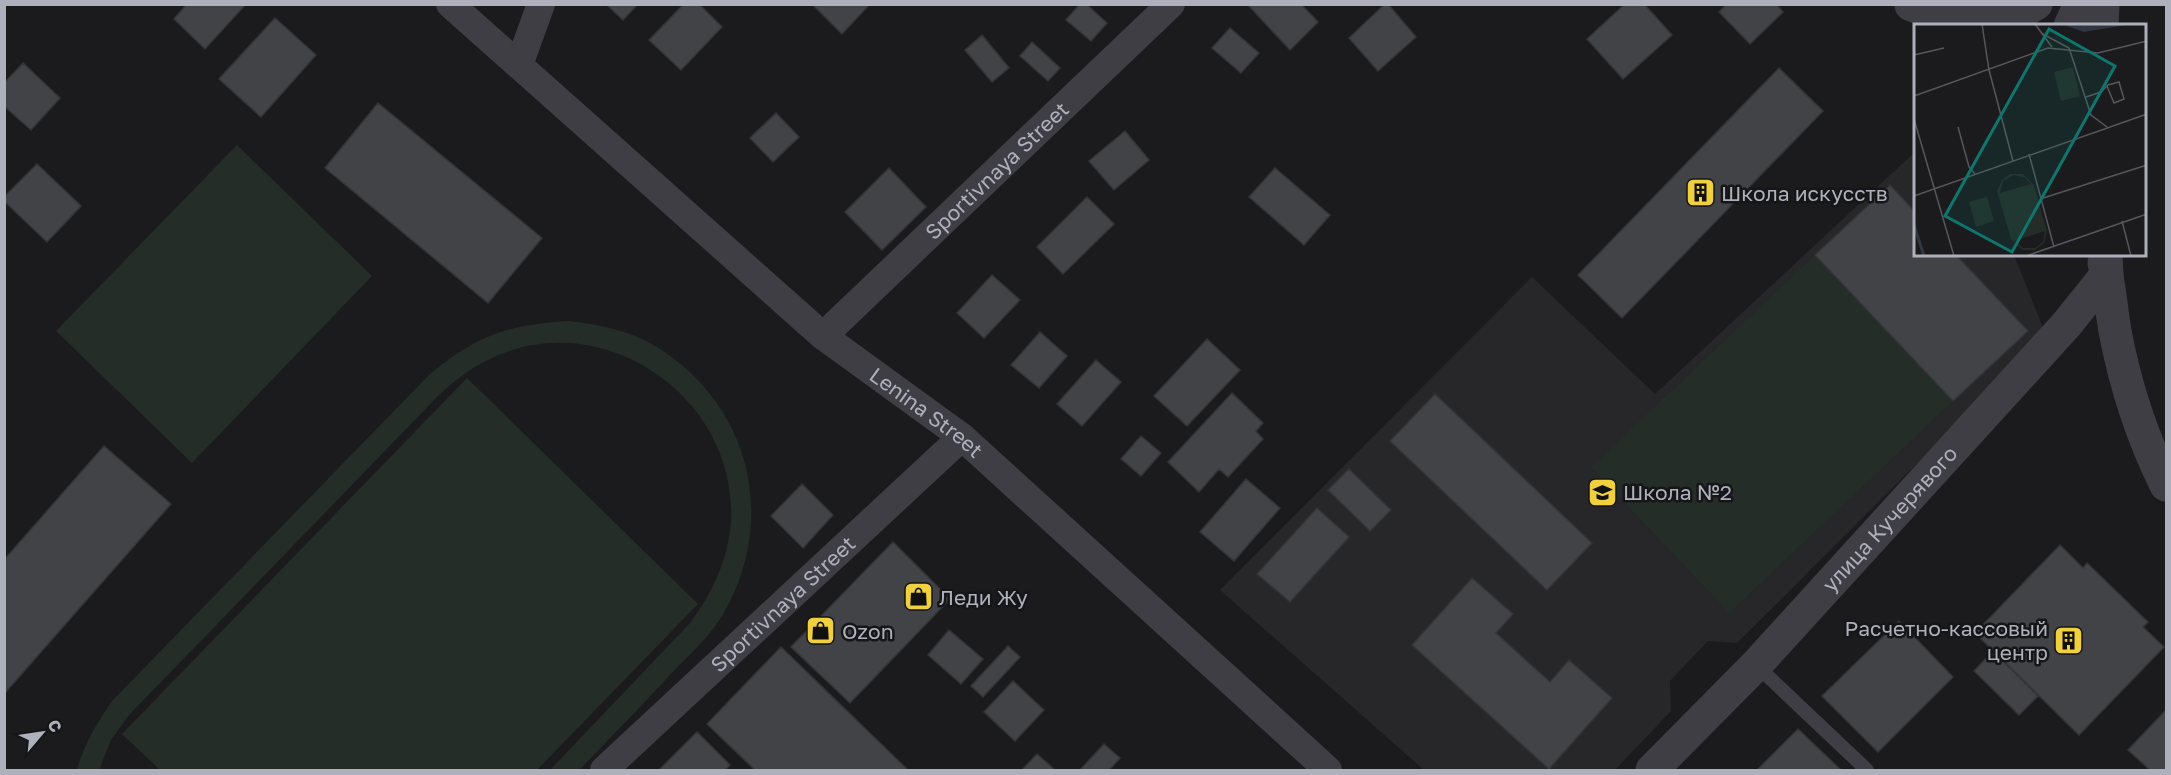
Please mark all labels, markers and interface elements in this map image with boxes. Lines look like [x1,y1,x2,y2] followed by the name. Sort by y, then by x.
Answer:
[1914,24,2147,256] inset map
[920,96,1074,245] street label: Sportivnaya Street
[1684,177,1716,209] building icon: Школа искусств
[1721,180,1888,206] place label: Школа искусств
[865,361,989,463] street label: Lenina Street
[1817,440,1962,597] street label: улица Кучерявого
[1586,476,1618,508] school or university icon: Школа №2
[1623,479,1732,505] place label: Школа №2
[705,530,860,677] street label: Sportivnaya Street
[902,581,934,613] shop icon: Леди Жу
[939,584,1028,610] place label: Леди Жу
[805,615,837,647] shop icon: Ozon
[1844,615,2048,665] place label: Расчетно-кассовый центр
[842,618,894,644] place label: Ozon
[2053,624,2085,656] building icon: Расчетно-кассовый центр
[12,703,72,763] north arrow
[44,716,67,736] text: С

